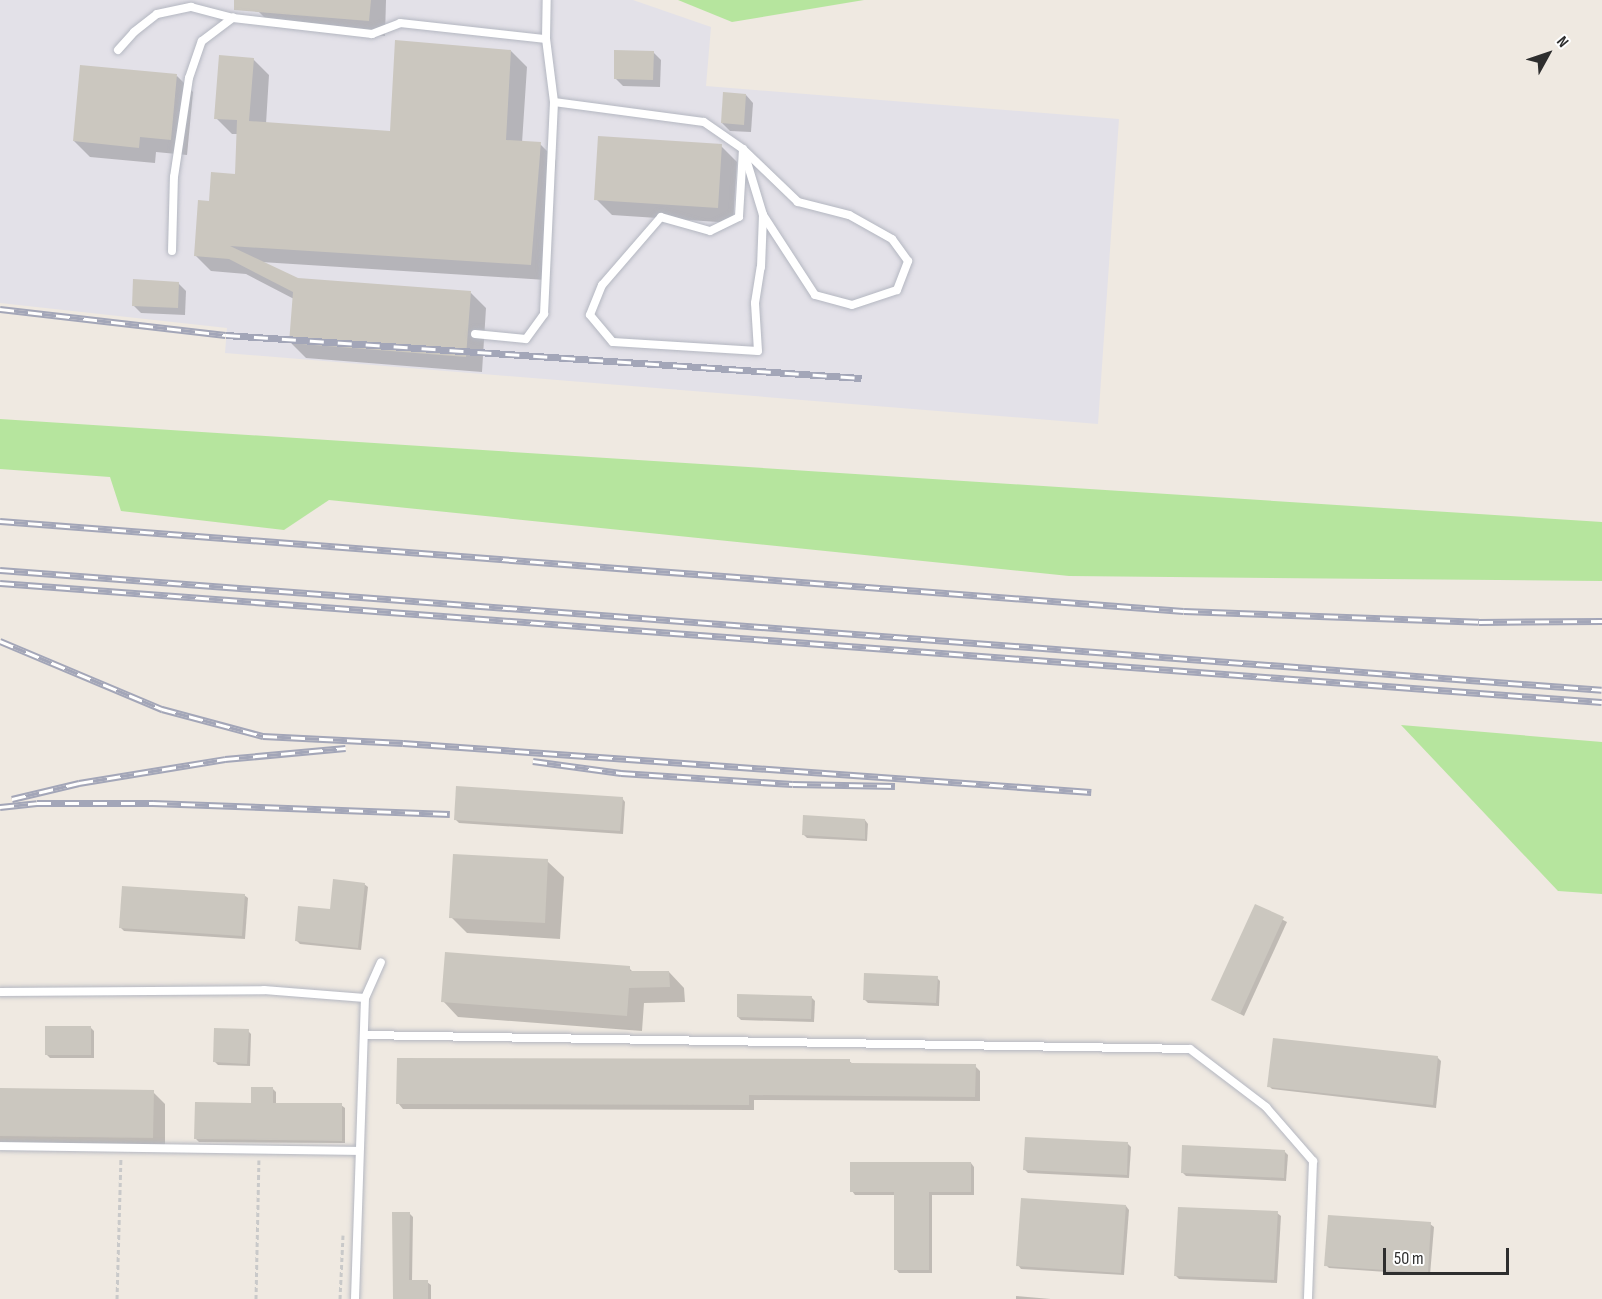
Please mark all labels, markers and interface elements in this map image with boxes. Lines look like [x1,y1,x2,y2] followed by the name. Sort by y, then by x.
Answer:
[1518,24,1578,84] north arrow
[1552,33,1572,51] text: N
[1386,1236,1512,1274] scale bar
[1394,1248,1424,1269] text: 50 m

